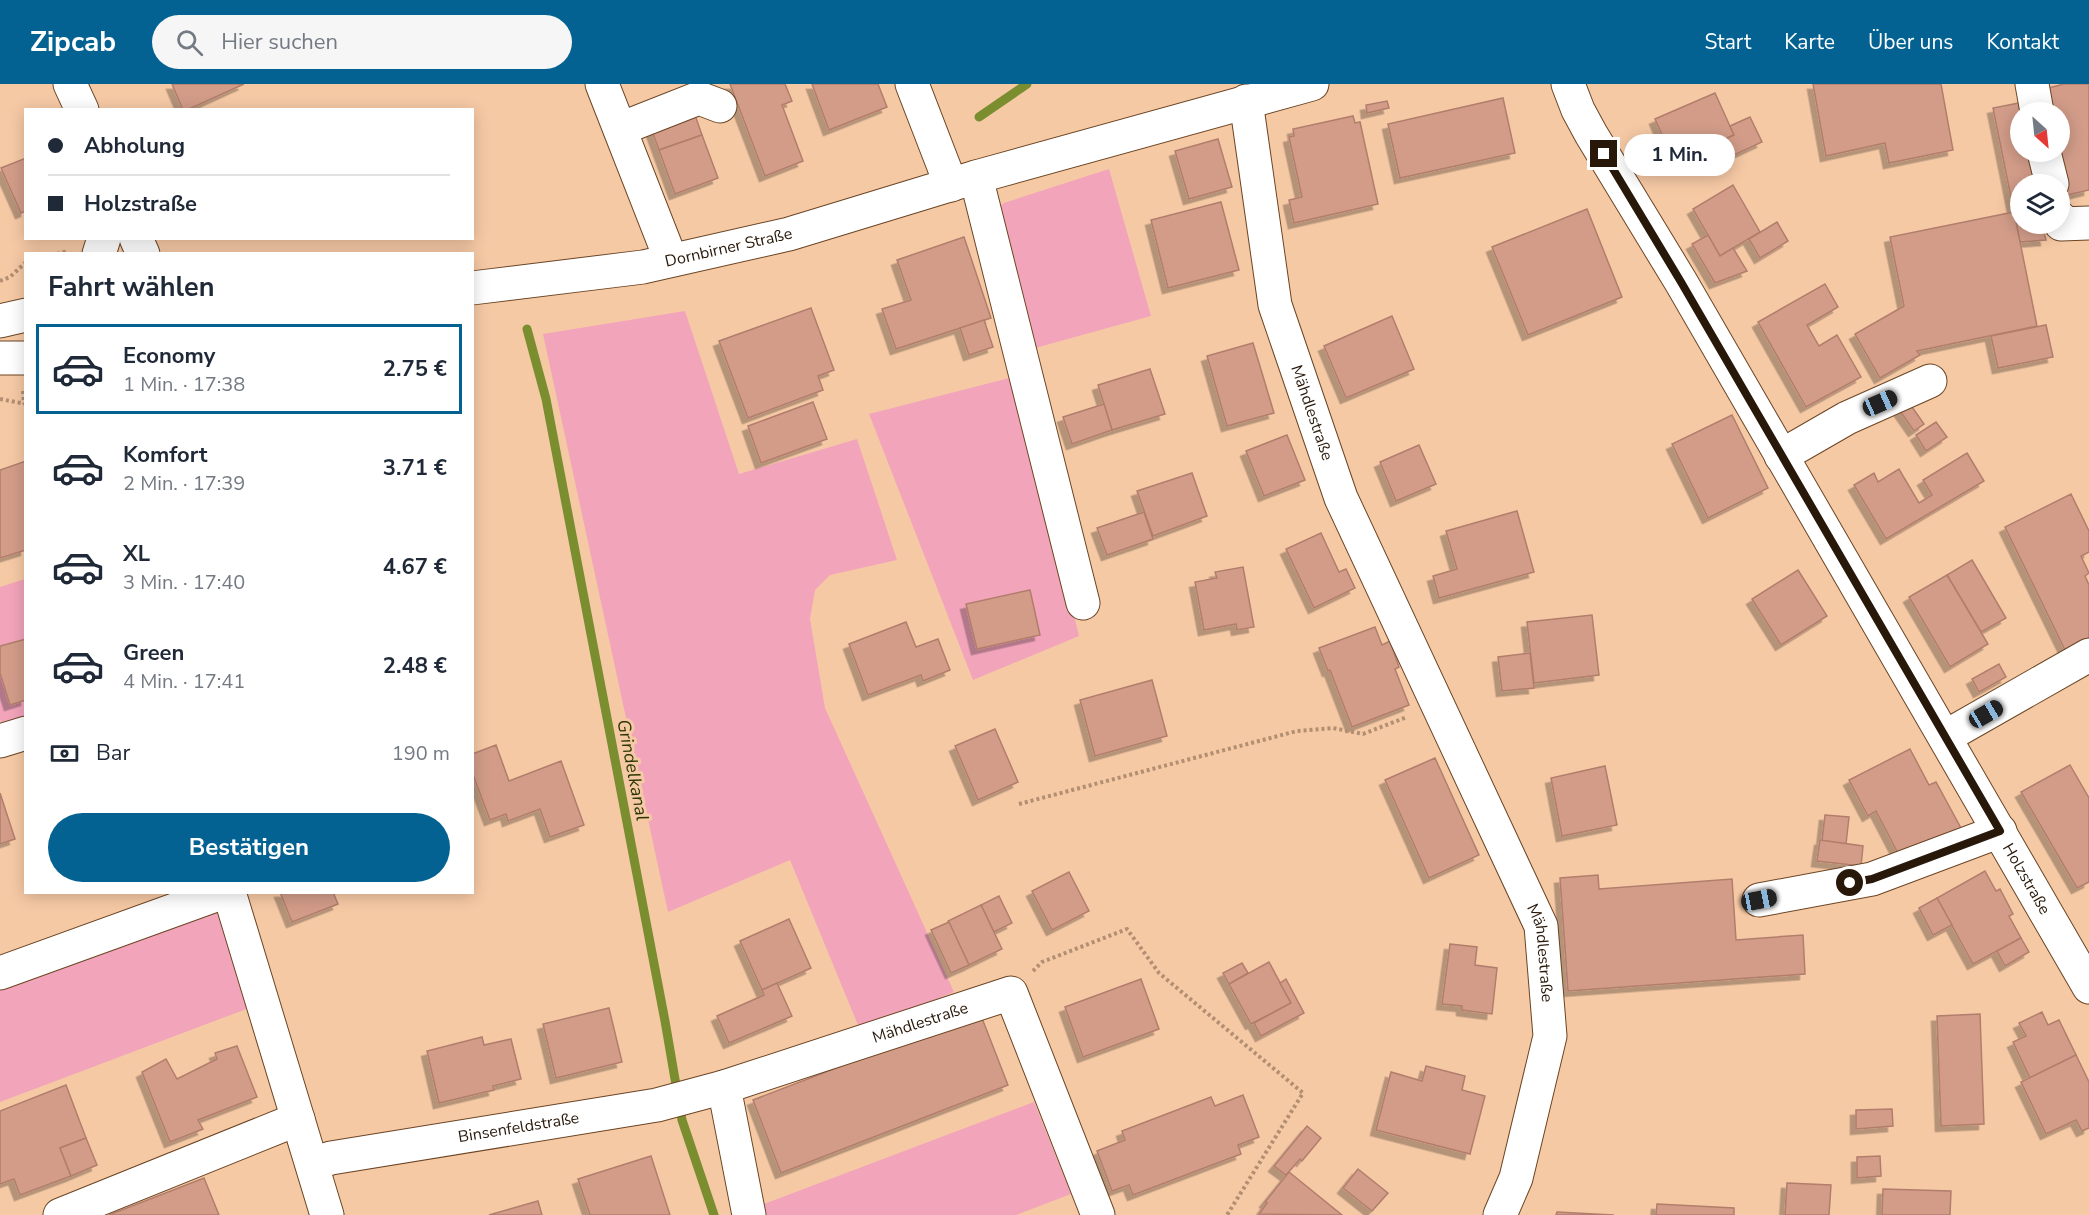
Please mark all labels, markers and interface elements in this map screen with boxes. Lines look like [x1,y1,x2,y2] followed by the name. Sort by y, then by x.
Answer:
[152,15,572,69] search box
[30,23,116,61] text: Zipcab
[173,26,206,59] icon: search
[221,27,338,57] text: Hier suchen
[1704,28,1751,56] text: Start
[1784,28,1835,56] text: Karte
[1868,28,1953,56] text: Über uns
[1986,28,2059,56] text: Kontakt
[2010,102,2070,162] north arrow
[2010,102,2070,234] map controls
[84,131,185,161] text: Abholung
[1625,133,1736,175] callout: 1 Min.
[1590,140,1617,167] route end
[1651,141,1708,168] text: 1 Min.
[2010,174,2070,234] button: layers
[84,189,197,219] text: Holzstraße
[663,223,794,273] street label: Dornbirner Straße
[48,269,214,306] text: Fahrt wählen
[123,341,215,371] text: Economy
[51,342,105,396] icon: car
[383,354,447,384] text: 2.75 €
[1285,362,1338,463] street label: Mähdlestraße
[123,371,245,398] text: 1 Min. · 17:38
[1860,387,1900,419] car
[123,440,207,470] text: Komfort
[51,441,105,495] icon: car
[383,453,447,483] text: 3.71 €
[123,470,245,497] text: 2 Min. · 17:39
[123,539,150,569] text: XL
[51,540,105,594] icon: car
[383,552,447,582] text: 4.67 €
[123,569,245,596] text: 3 Min. · 17:40
[123,638,184,668] text: Green
[51,639,105,693] icon: car
[383,651,447,681] text: 2.48 €
[123,668,245,695] text: 4 Min. · 17:41
[1966,697,2006,731] car
[611,717,655,823] water label: Grindelkanal
[48,737,81,770] icon: cash
[96,738,130,768] text: Bar
[392,740,450,767] text: 190 m
[48,813,450,882] button: Bestätigen
[1997,839,2056,919] street label: Holzstraße
[1836,869,1863,896] route start
[1740,888,1778,912] car
[1521,900,1558,1003] street label: Mähdlestraße
[869,997,971,1049] street label: Mähdlestraße
[456,1107,581,1148] street label: Binsenfeldstraße

